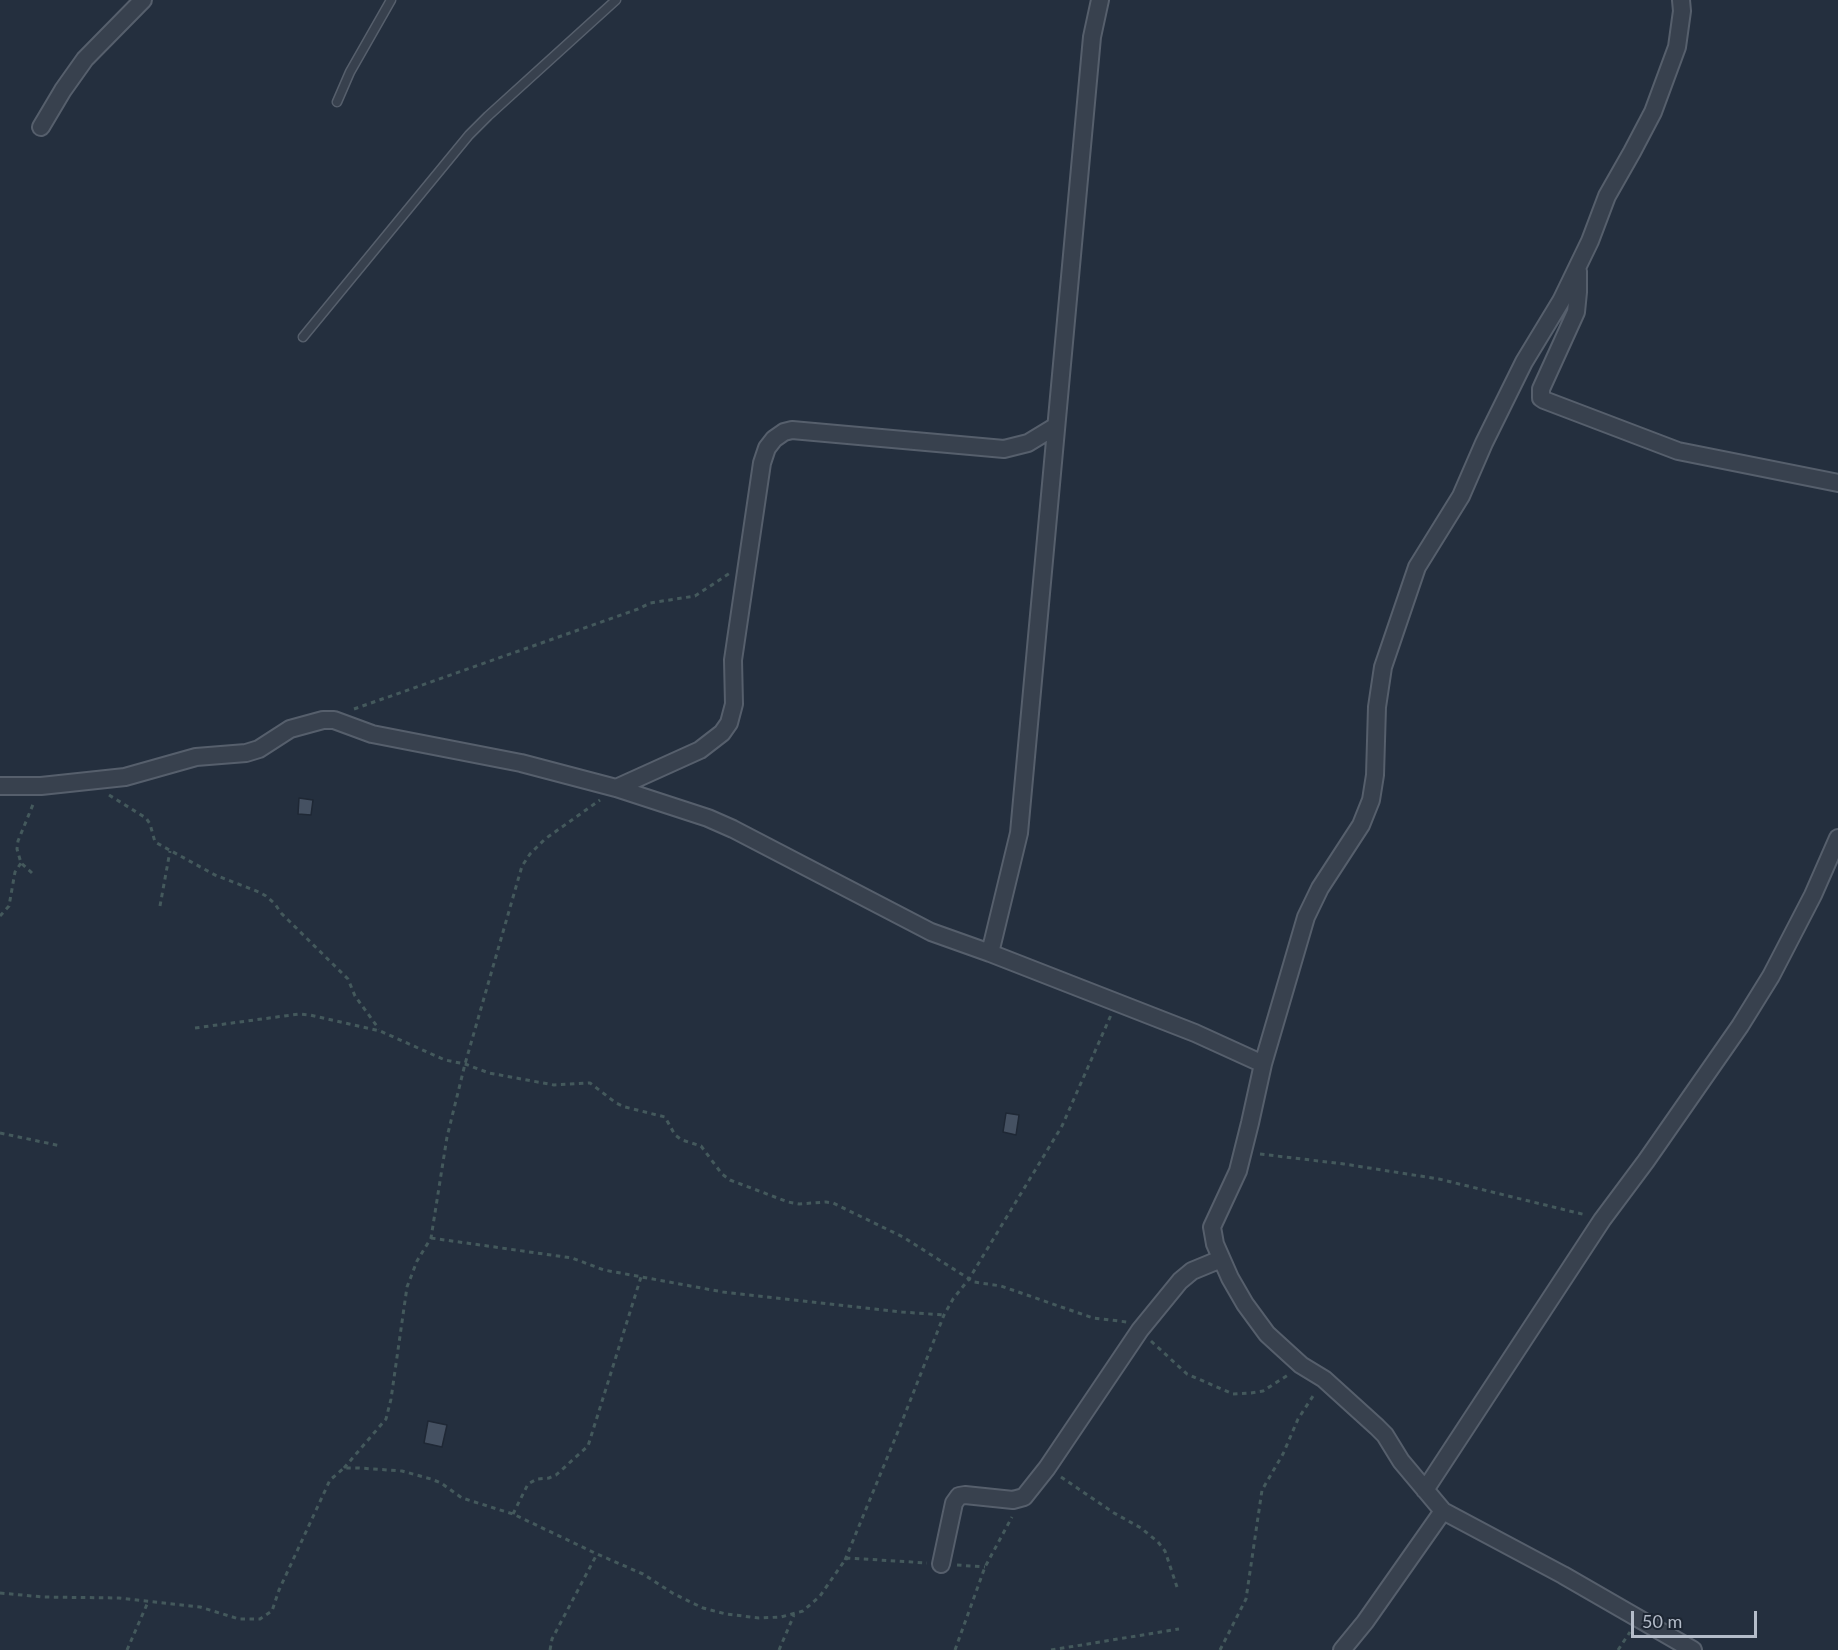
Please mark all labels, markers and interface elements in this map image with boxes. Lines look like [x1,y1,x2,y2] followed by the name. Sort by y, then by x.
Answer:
[1634,1599,1760,1637] scale bar
[1642,1610,1682,1632] text: 50 m

